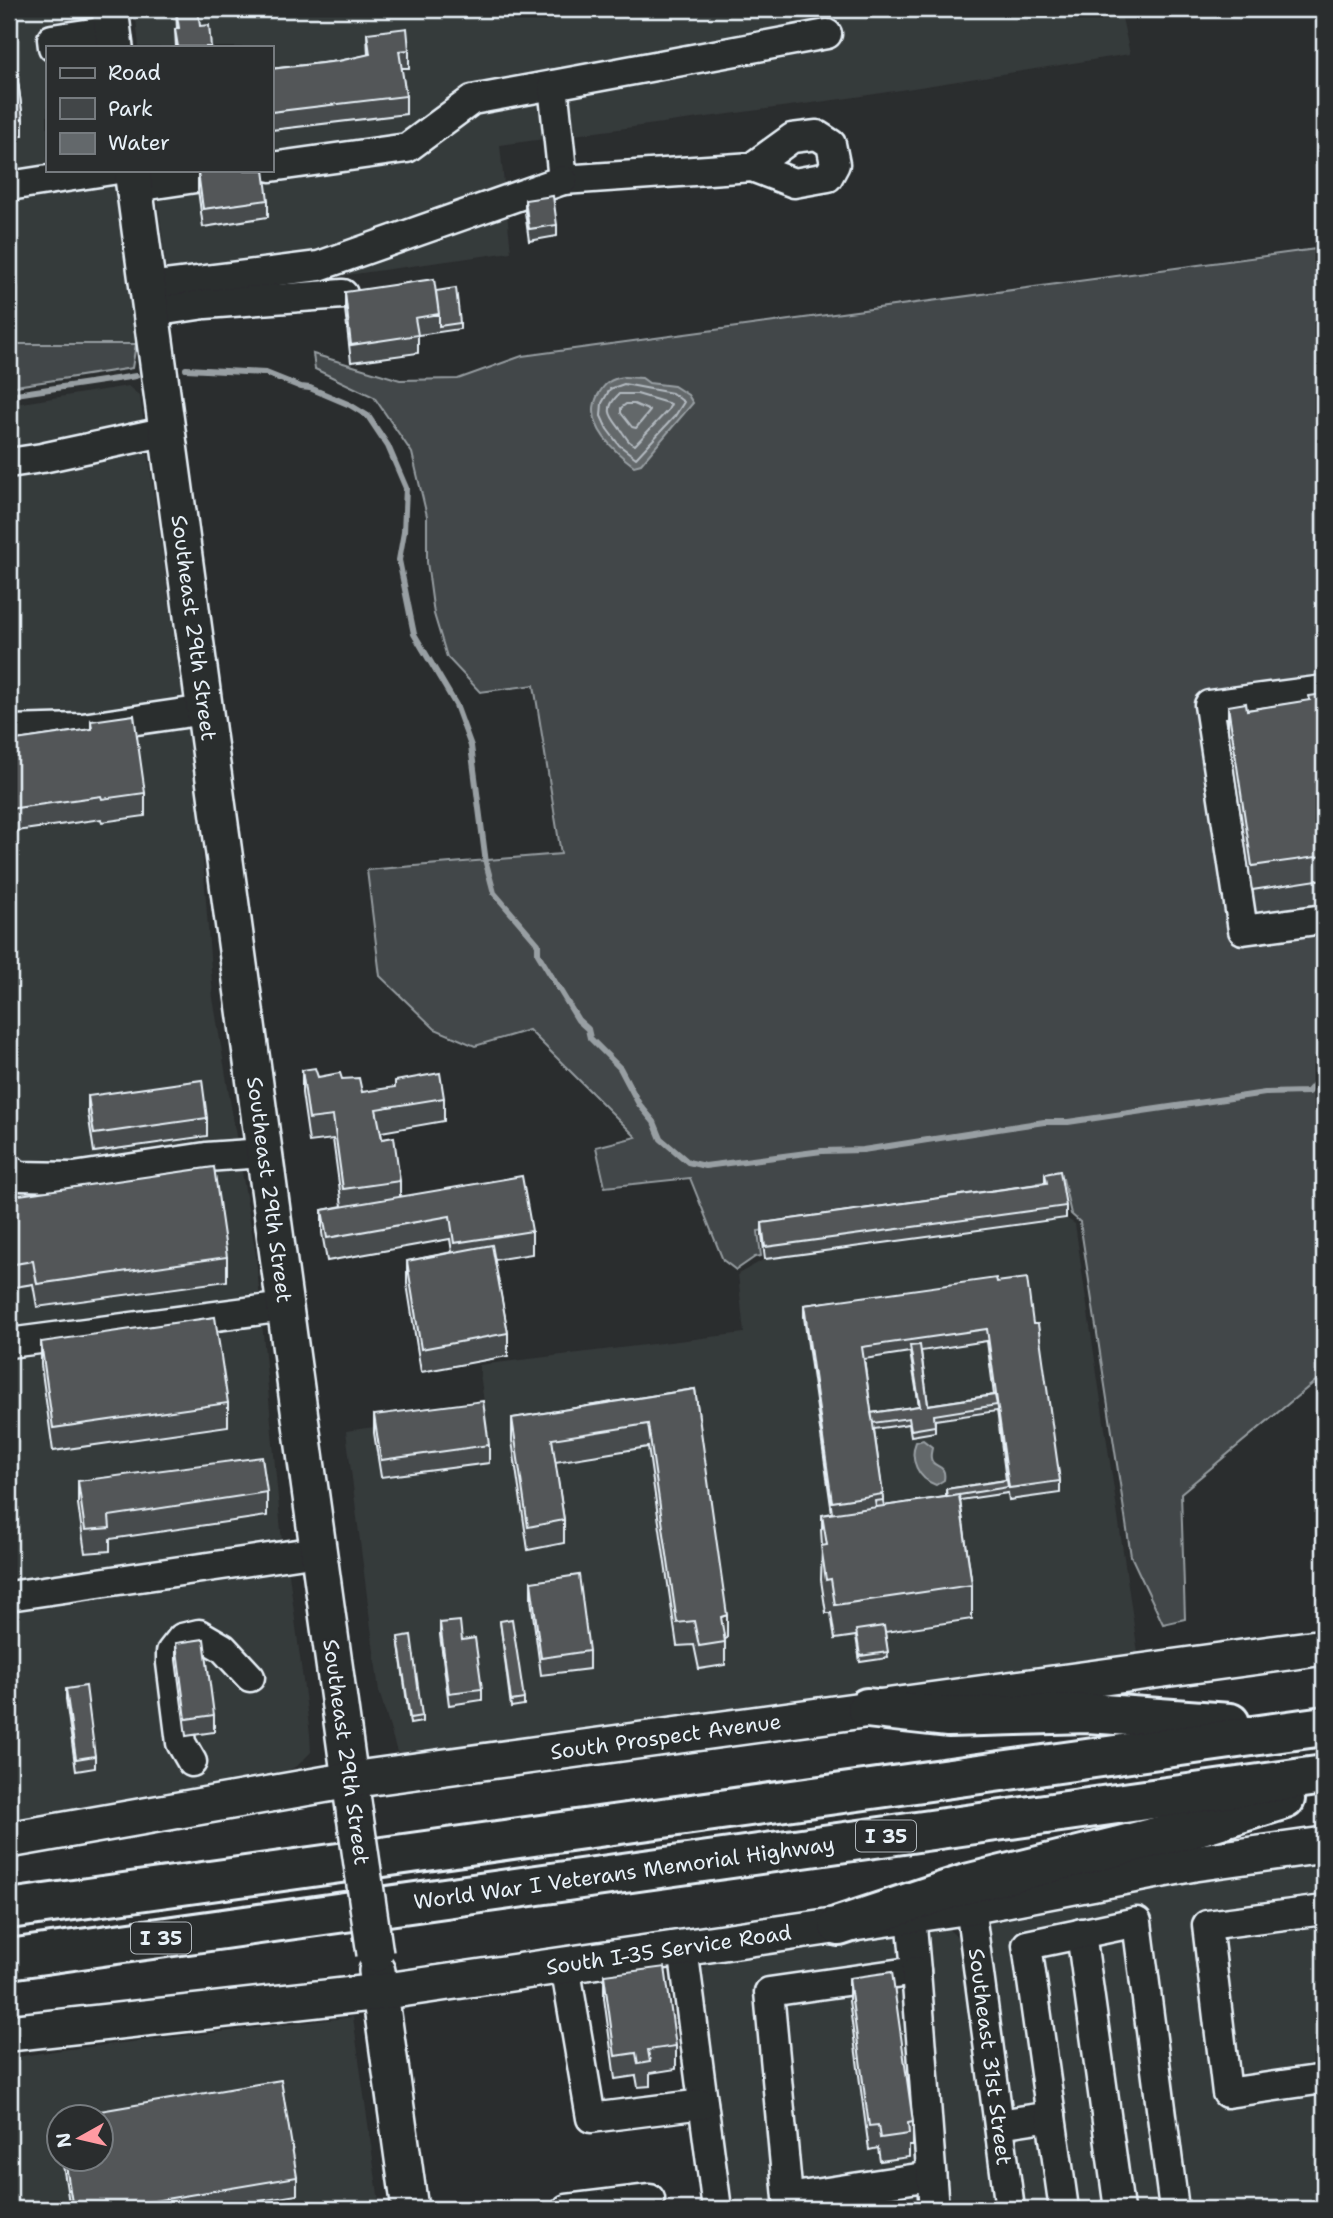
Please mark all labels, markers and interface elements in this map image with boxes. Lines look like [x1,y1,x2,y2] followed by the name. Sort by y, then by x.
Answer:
[46,46,273,172] legend
[108,59,161,87] text: Road
[108,95,153,123] text: Park
[108,129,170,157] text: Water
[165,513,223,743] street label: Southeast 29th Street
[240,1075,298,1305] street label: Southeast 29th Street
[316,1637,376,1867] street label: Southeast 29th Street
[549,1707,783,1766] street label: South Prospect Avenue
[856,1820,916,1852] road number: I 35
[412,1830,836,1916] street label: World War I Veterans Memorial Highway
[544,1918,793,1982] street label: South I-35 Service Road
[131,1922,191,1954] road number: I 35
[962,1946,1018,2167] street label: Southeast 31st Street
[46,2102,116,2172] north arrow
[50,2131,77,2149] text: N

